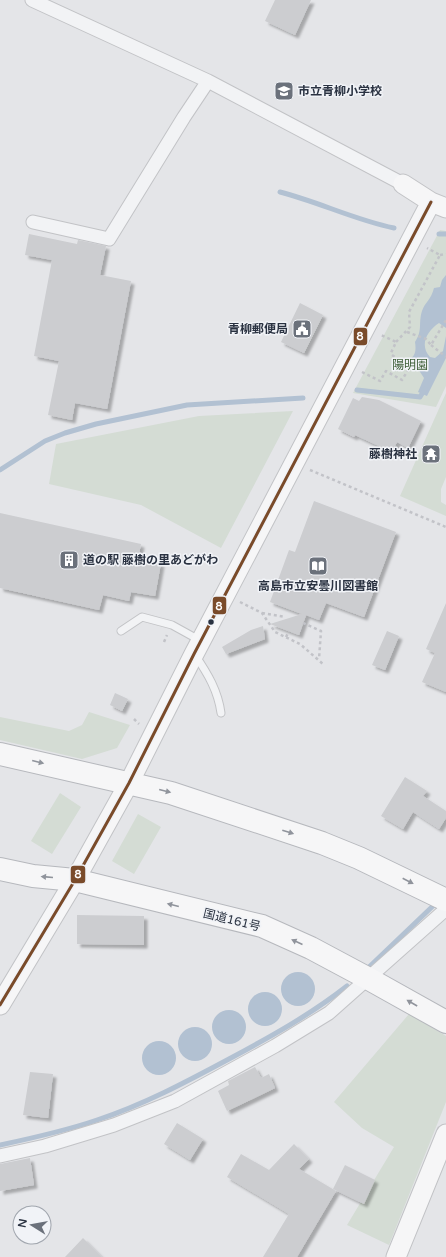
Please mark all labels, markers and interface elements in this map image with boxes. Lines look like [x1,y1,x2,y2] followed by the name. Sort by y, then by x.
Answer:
[273,80,295,102] school or university icon: 市立青柳小学校
[298,84,382,98] place label: 市立青柳小学校
[291,318,313,340] public building icon: 青柳郵便局
[228,322,288,336] place label: 青柳郵便局
[353,327,368,346] line badge: 8
[357,330,364,343] text: 8
[392,358,428,372] park label: 陽明園
[420,443,442,465] temple icon: 藤樹神社
[369,447,417,461] place label: 藤樹神社
[58,549,80,571] building icon: 道の駅 藤樹の里あどがわ
[83,553,218,567] place label: 道の駅 藤樹の里あどがわ
[307,555,329,577] library icon: 高島市立安曇川図書館
[258,579,378,593] place label: 高島市立安曇川図書館
[212,596,227,615] line badge: 8
[216,600,223,613] text: 8
[206,617,216,627] unlabelled marker
[32,760,44,766] one-way arrow
[158,789,171,795] one-way arrow
[283,829,295,835] one-way arrow
[70,865,86,884] line badge: 8
[75,868,82,881] text: 8
[40,874,53,881] one-way arrow
[402,878,414,885] one-way arrow
[167,901,180,907] one-way arrow
[202,906,262,934] street label: 国道161号
[292,939,303,945] one-way arrow
[406,1000,418,1007] one-way arrow
[12,1205,52,1245] north arrow
[15,1218,30,1229] text: N

